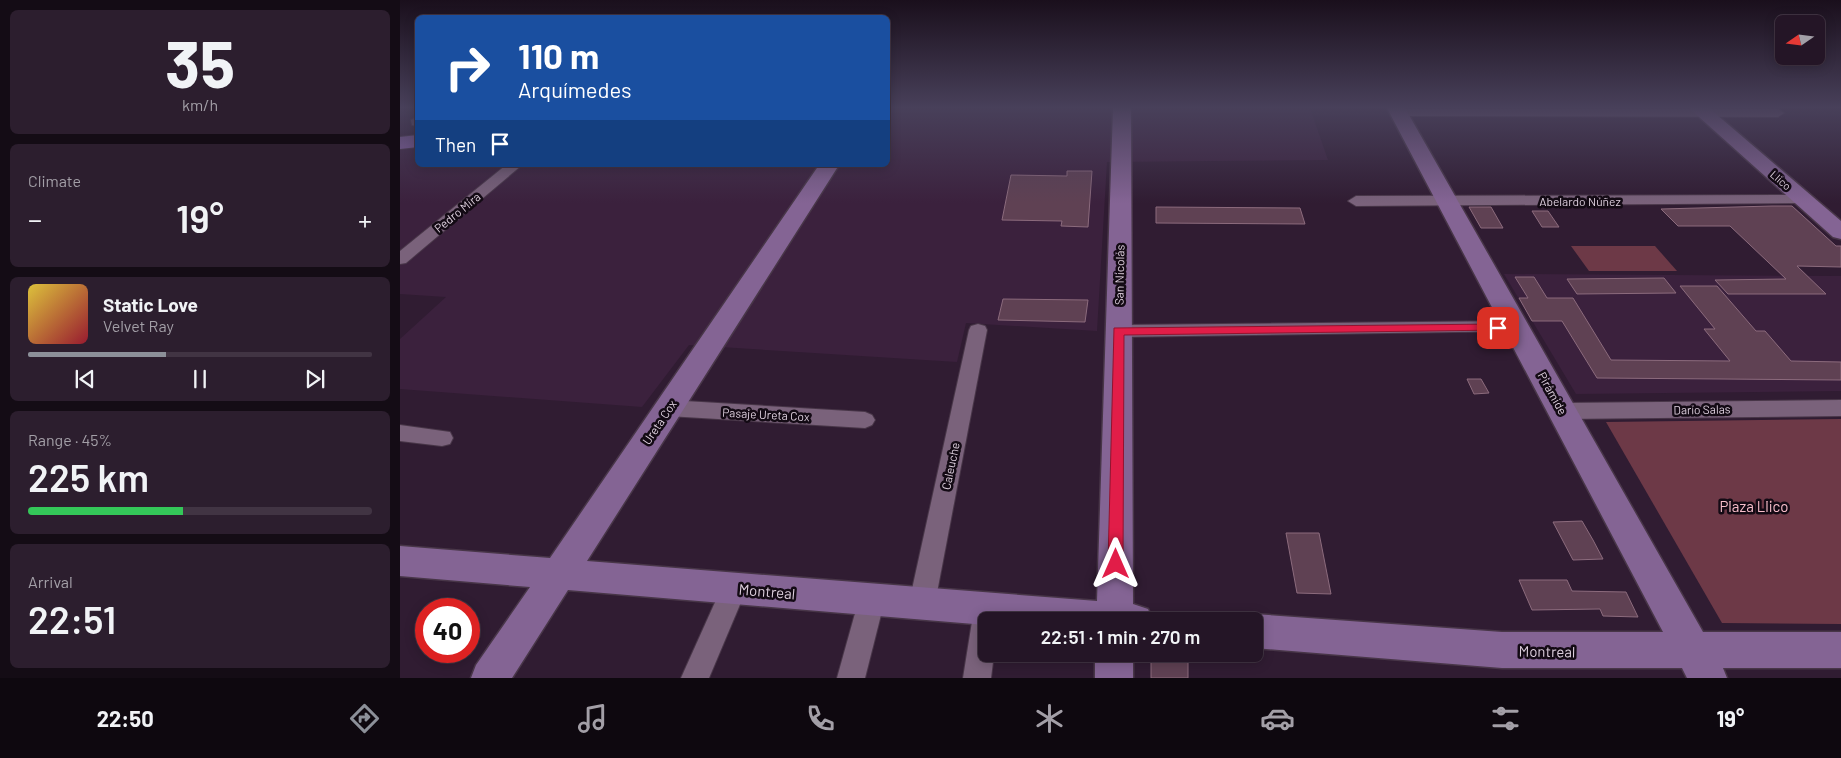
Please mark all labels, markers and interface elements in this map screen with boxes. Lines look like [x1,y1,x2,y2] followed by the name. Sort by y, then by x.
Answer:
[1775,15,1825,65] north arrow
[1775,15,1825,65] map controls
[165,23,235,101] text: 35
[518,34,599,76] text: 110 m
[435,35,500,100] icon: right
[518,76,632,102] text: Arquímedes
[182,95,218,114] text: km/h
[486,130,514,158] icon: arrive
[435,133,476,156] text: Then
[1768,167,1794,193] street label: Llico
[28,171,81,190] text: Climate
[431,189,483,235] street label: Pedro Mira
[1539,194,1621,208] street label: Abelardo Núñez
[176,195,224,241] text: 19°
[28,202,42,236] text: −
[358,202,372,236] text: +
[1111,244,1127,305] street label: San Nicolás
[103,293,198,316] text: Static Love
[1477,307,1519,349] pin
[1484,314,1512,342] icon: arrive
[103,316,174,335] text: Velvet Ray
[71,365,99,393] icon: previous
[186,365,214,393] icon: pause
[301,365,329,393] icon: next
[1536,369,1570,417] street label: Pirámide
[639,397,679,447] street label: Ureta Cox
[1673,401,1731,416] street label: Darío Salas
[722,405,810,423] street label: Pasaje Ureta Cox
[28,430,112,449] text: Range · 45%
[938,441,962,491] street label: Caleuche
[28,454,149,500] text: 225 km
[1719,497,1789,515] park label: Plaza Llico
[1089,537,1141,589] position arrow
[28,572,73,591] text: Arrival
[738,580,796,602] street label: Montreal
[28,596,116,642] text: 22:51
[415,598,480,663] speed limit sign: 40
[1041,625,1200,648] text: 22:51 · 1 min · 270 m
[1518,642,1576,660] street label: Montreal
[347,701,382,736] icon: directions
[575,701,610,736] icon: music
[803,701,838,736] icon: phone
[1032,701,1067,736] icon: climate
[1260,701,1295,736] icon: car
[1488,701,1523,736] icon: filters
[97,705,154,731] text: 22:50
[1717,705,1744,731] text: 19°

